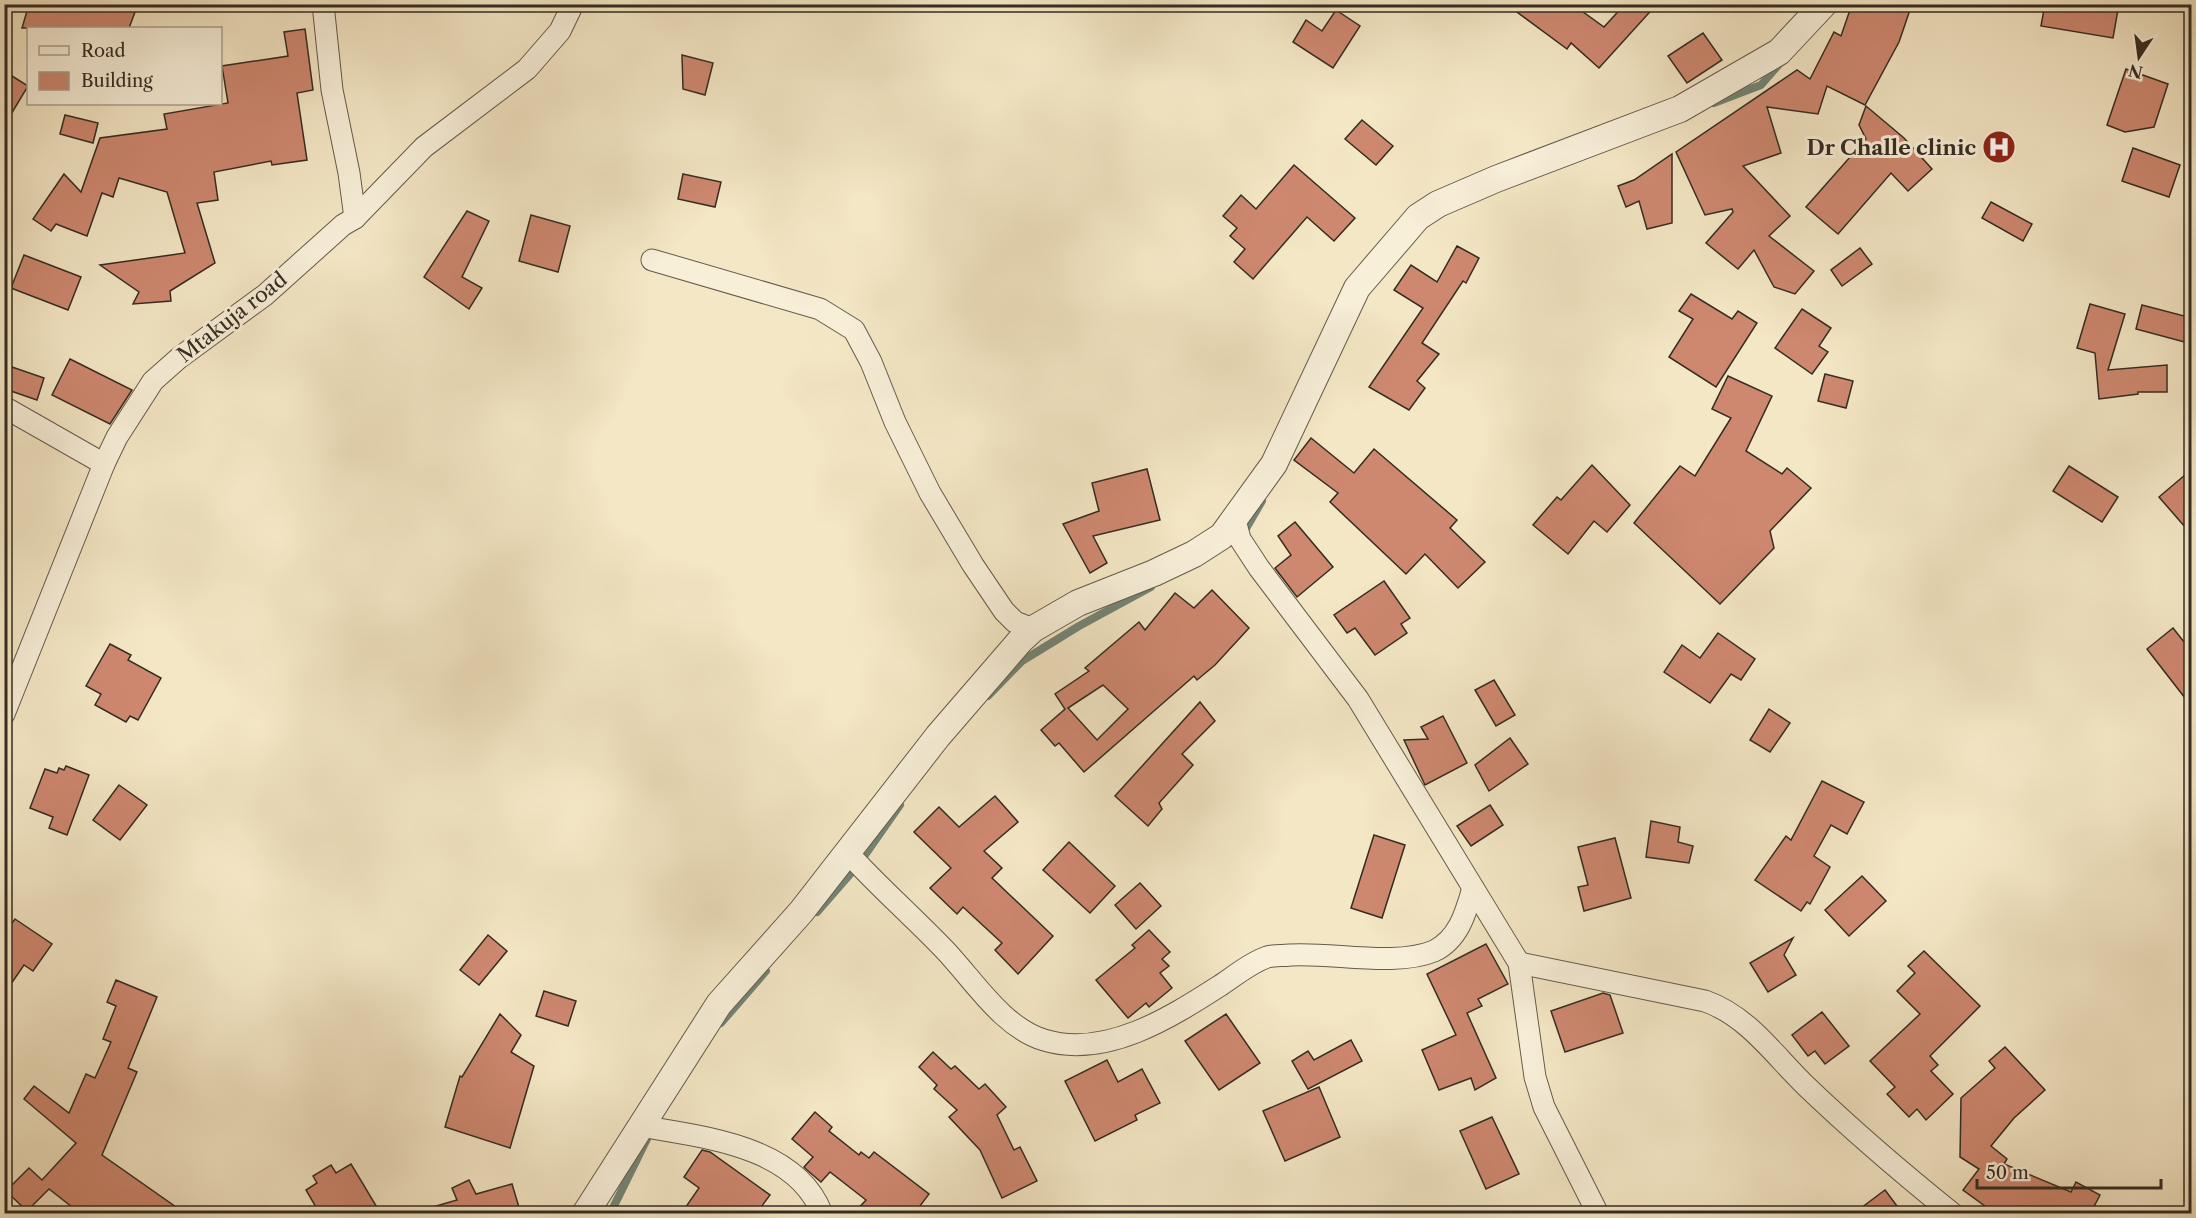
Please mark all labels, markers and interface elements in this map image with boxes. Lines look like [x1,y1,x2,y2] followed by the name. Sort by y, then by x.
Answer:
[27,27,222,105] legend
[2109,27,2169,87] north arrow
[81,40,126,62] text: Road
[2127,60,2145,83] text: N
[81,70,153,92] text: Building
[1981,129,2017,165] hospital icon: Dr Challe clinic
[1806,135,1976,160] place label: Dr Challe clinic
[172,266,292,368] street label: Mtakuja road
[1977,1152,2162,1190] scale bar
[1986,1162,2029,1184] text: 50 m

